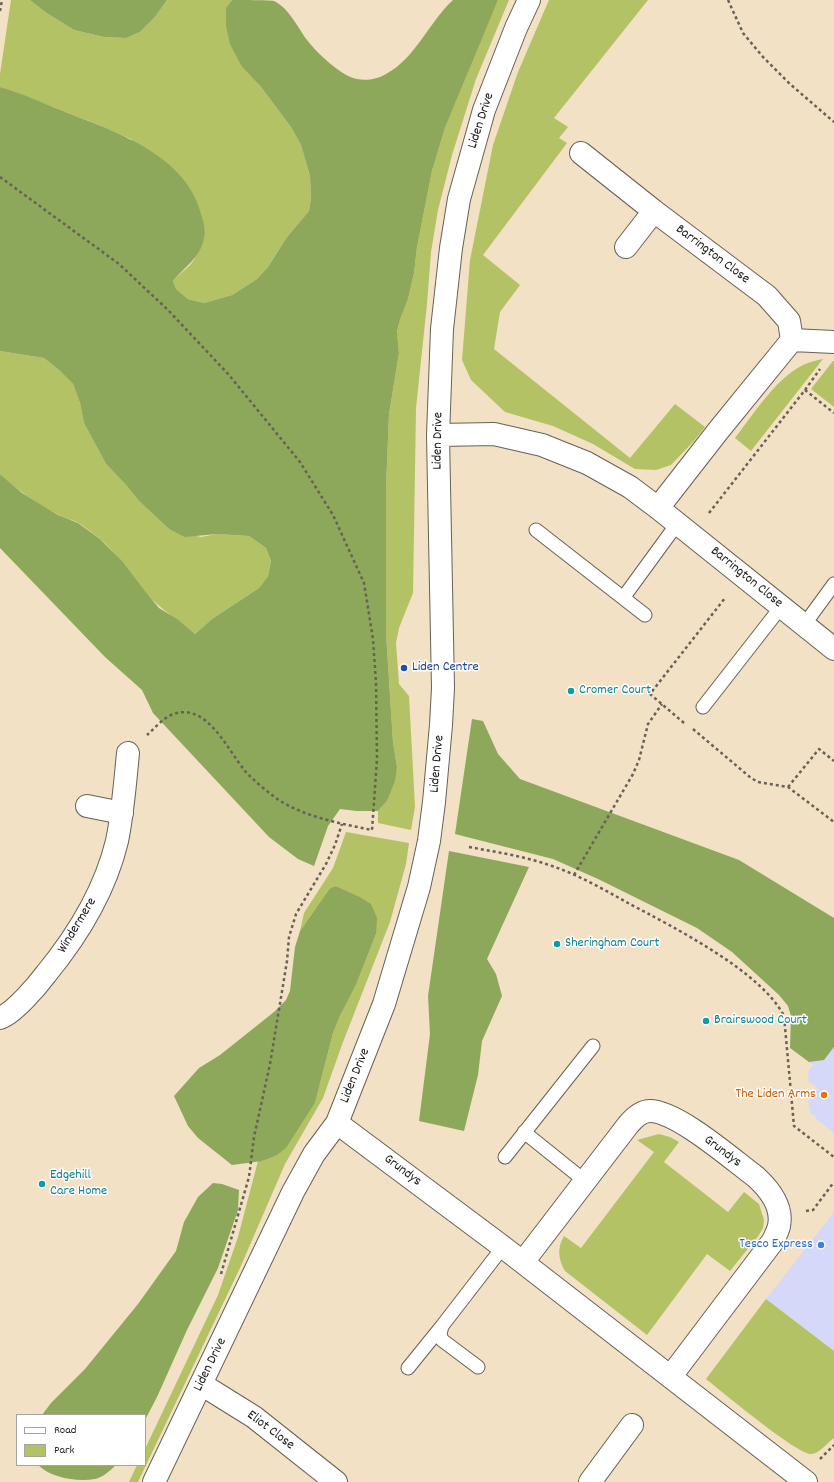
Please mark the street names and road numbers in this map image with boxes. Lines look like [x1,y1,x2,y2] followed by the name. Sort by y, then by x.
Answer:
[465,91,499,151] street label: Liden Drive
[672,222,752,288] street label: Barrington Close
[430,412,448,470] street label: Liden Drive
[706,544,786,612] street label: Barrington Close
[427,735,449,793] street label: Liden Drive
[55,895,101,957] street label: Windermere
[337,1046,375,1106] street label: Liden Drive
[700,1132,744,1172] street label: Grundys
[380,1151,424,1191] street label: Grundys
[191,1335,231,1395] street label: Liden Drive
[243,1408,297,1454] street label: Eliot Close

